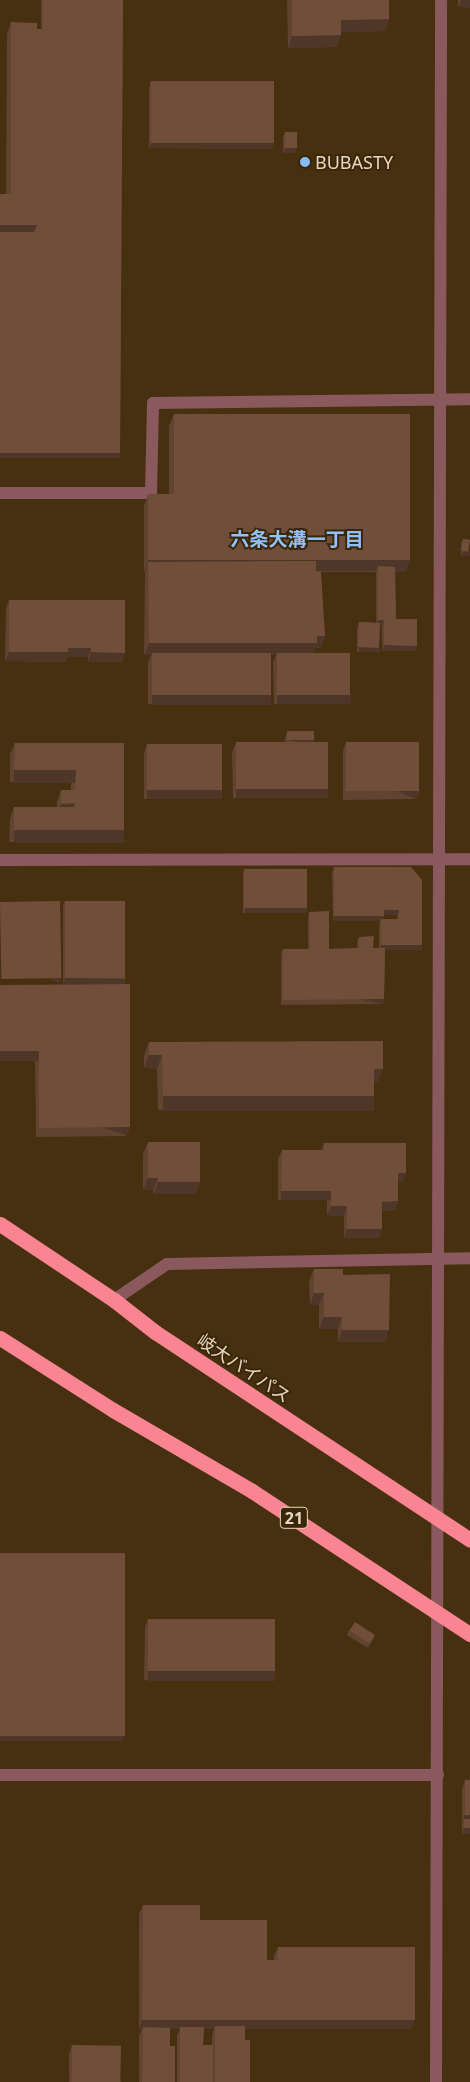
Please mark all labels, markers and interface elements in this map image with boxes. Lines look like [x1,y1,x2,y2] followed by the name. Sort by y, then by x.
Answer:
[315,151,393,173] place label: BUBASTY
[299,156,311,168] marker: BUBASTY
[231,529,363,551] district label: 六条大溝一丁目
[193,1329,295,1407] street label: 岐大バイパス
[279,1505,309,1532] road number: 21

